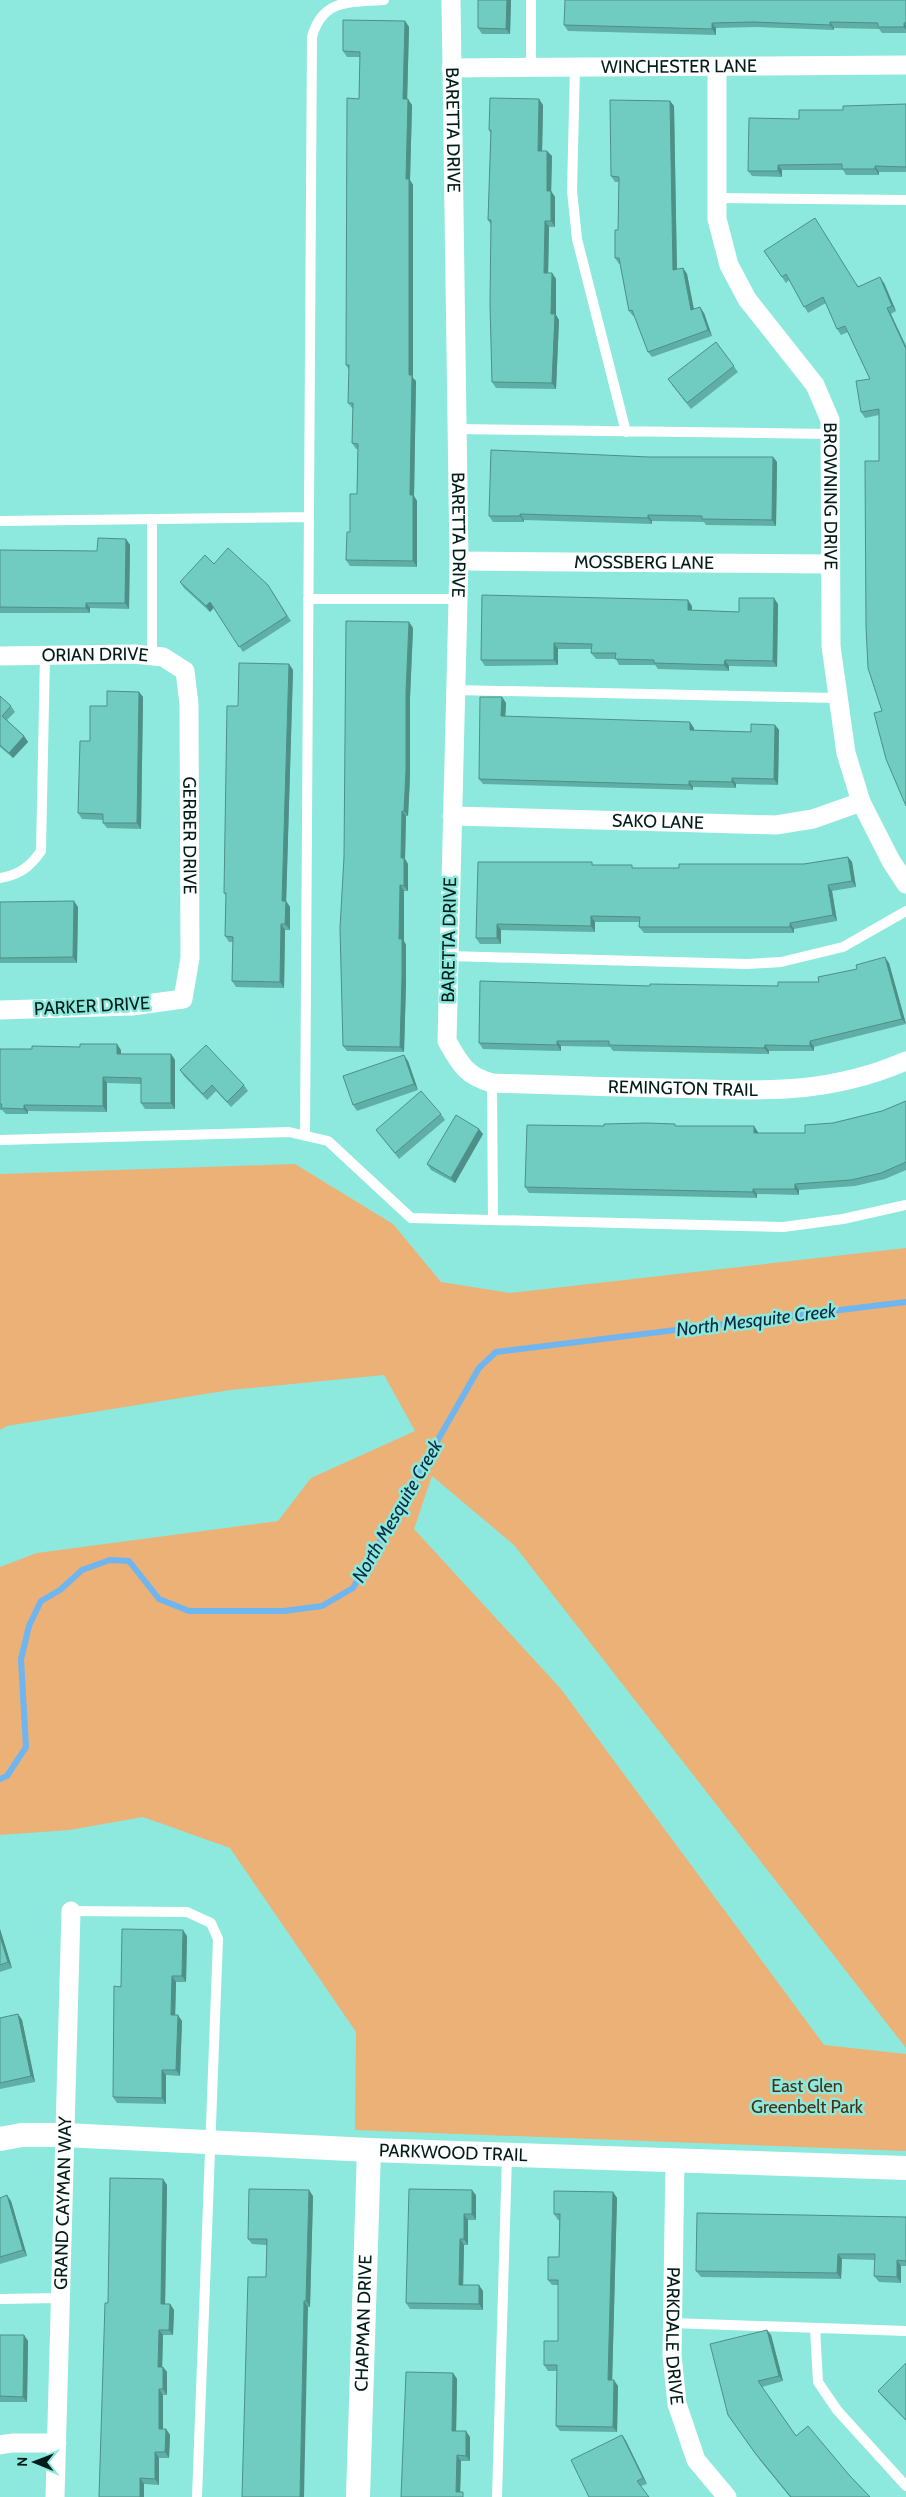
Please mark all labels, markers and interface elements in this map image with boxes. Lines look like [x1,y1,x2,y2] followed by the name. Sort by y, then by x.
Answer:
[601,55,757,78] street label: WINCHESTER LANE
[441,67,465,193] street label: BARETTA DRIVE
[819,422,842,570] street label: BROWNING DRIVE
[447,472,470,598] street label: BARETTA DRIVE
[574,551,714,574] street label: MOSSBERG LANE
[41,643,149,666] street label: ORIAN DRIVE
[178,776,201,895] street label: GERBER DRIVE
[612,809,704,834] street label: SAKO LANE
[437,877,461,1003] street label: BARETTA DRIVE
[33,992,151,1020] street label: PARKER DRIVE
[608,1076,758,1101] street label: REMINGTON TRAIL
[675,1299,838,1341] water label: North Mesquite Creek
[347,1435,448,1586] water label: North Mesquite Creek
[751,2075,864,2118] park label: East Glen Greenbelt Park
[50,2115,76,2290] street label: GRAND CAYMAN WAY
[379,2139,528,2166] street label: PARKWOOD TRAIL
[350,2254,377,2392] street label: CHAPMAN DRIVE
[661,2267,688,2406] street label: PARKDALE DRIVE
[10,2437,60,2487] north arrow
[13,2457,31,2467] text: N

